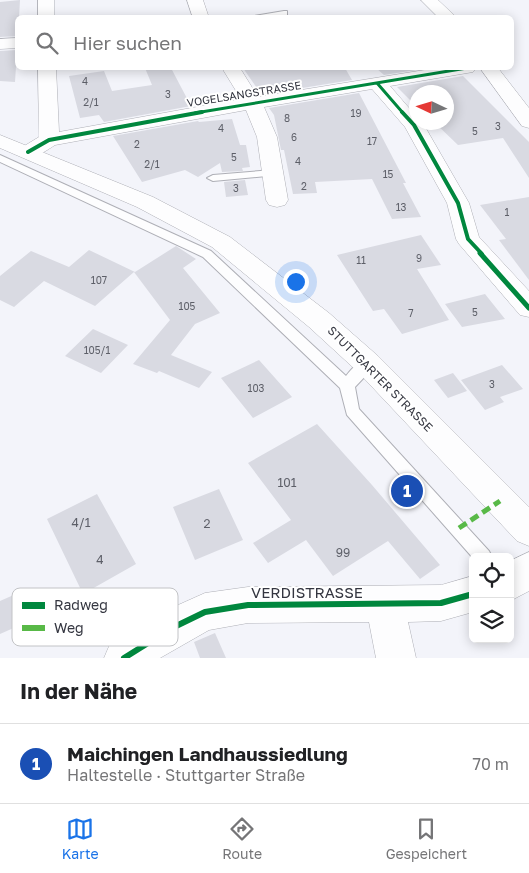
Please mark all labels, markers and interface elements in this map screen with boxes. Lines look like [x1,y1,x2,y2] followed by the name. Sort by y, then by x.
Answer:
[15,15,514,70] search box
[33,29,61,57] icon: search
[73,31,182,54] text: Hier suchen
[82,75,88,87] house number: 4
[186,78,302,109] street label: VOGELSANGSTRASSE
[409,85,454,130] north arrow
[165,88,171,100] house number: 3
[83,96,99,108] house number: 2/1
[351,107,361,119] house number: 19
[284,112,290,124] house number: 8
[495,120,501,132] house number: 3
[218,122,224,134] house number: 4
[472,125,478,137] house number: 5
[291,131,297,143] house number: 6
[367,135,377,147] house number: 17
[134,138,140,150] house number: 2
[231,151,237,163] house number: 5
[295,155,301,167] house number: 4
[144,158,160,170] house number: 2/1
[383,168,394,180] house number: 15
[301,180,307,192] house number: 2
[233,182,239,194] house number: 3
[396,201,406,213] house number: 13
[505,206,510,218] house number: 1
[416,252,422,264] house number: 9
[356,254,366,266] house number: 11
[283,269,309,295] your location
[91,274,107,286] house number: 107
[179,300,196,312] house number: 105
[472,306,478,318] house number: 5
[408,307,414,319] house number: 7
[325,323,436,434] street label: STUTTGARTER STRASSE
[84,344,110,356] house number: 105/1
[489,378,495,390] house number: 3
[248,382,265,394] house number: 103
[391,472,423,510] pin: 1
[277,475,297,490] house number: 101
[72,515,91,530] house number: 4/1
[204,516,211,531] house number: 2
[336,545,350,560] house number: 99
[96,552,104,567] house number: 4
[469,553,514,643] map controls
[469,553,514,598] button: locate
[251,583,363,601] street label: VERDISTRASSE
[12,588,178,646] legend
[54,596,108,613] text: Radweg
[469,598,514,643] button: layers
[54,619,84,636] text: Weg
[20,678,137,704] text: In der Nähe
[67,742,348,765] text: Maichingen Landhaussiedlung
[32,754,40,774] text: 1
[472,754,509,774] text: 70 m
[67,765,305,785] text: Haltestelle · Stuttgarter Straße
[62,815,99,862] tab: Karte
[222,815,262,862] tab: Route
[386,815,467,862] tab: Gespeichert

